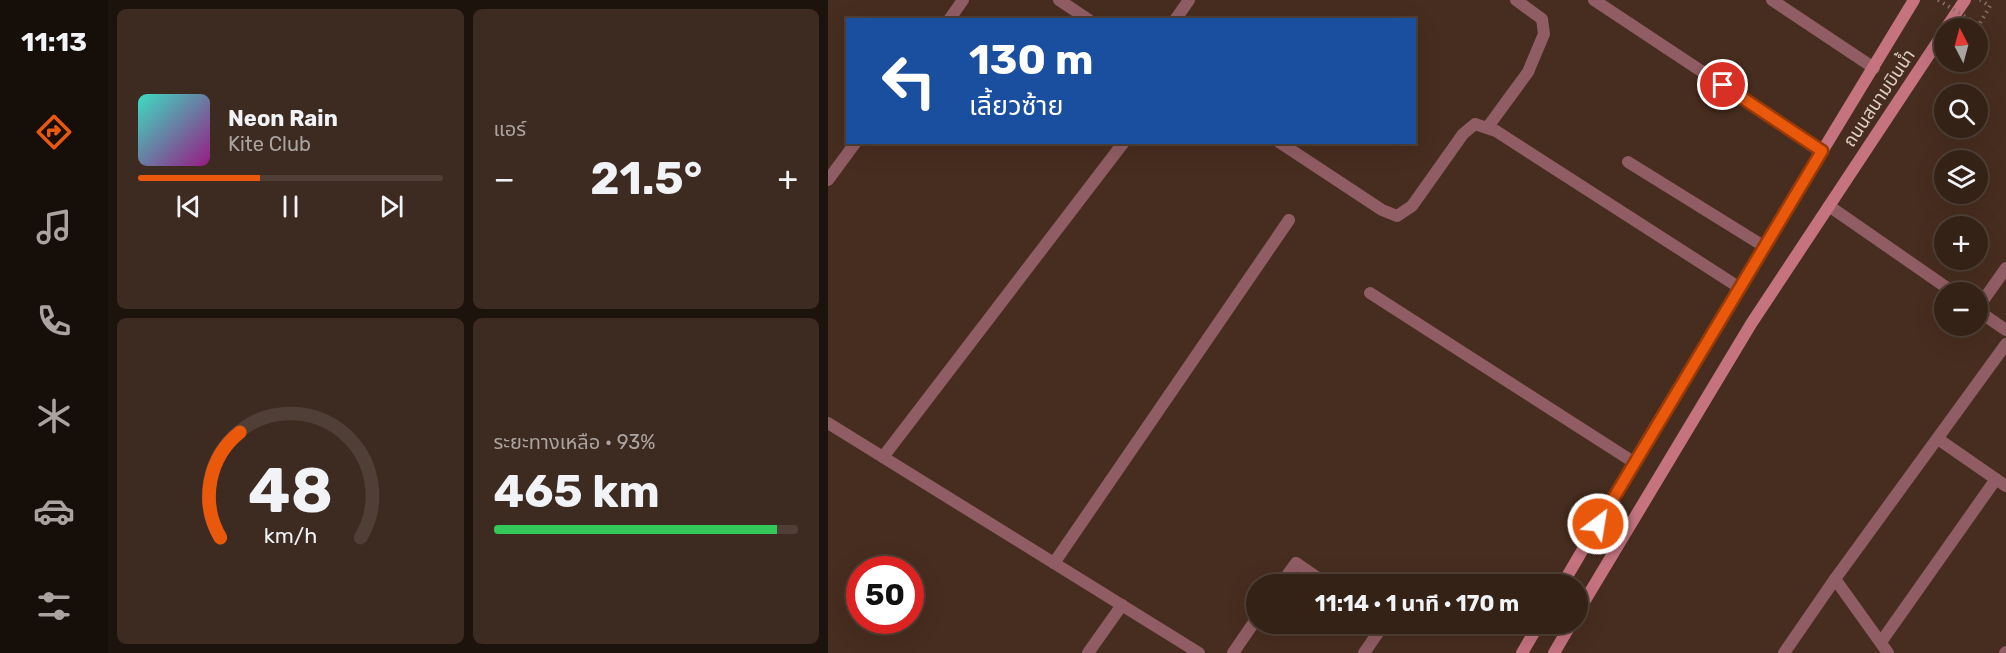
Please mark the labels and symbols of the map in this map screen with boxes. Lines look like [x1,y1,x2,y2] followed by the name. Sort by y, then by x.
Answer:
[1934,18,1988,72] north arrow
[1837,44,1920,151] street label: ถนนสนามบินน้ำ
[1697,59,1748,110] pin
[1566,492,1630,556] position arrow
[846,556,924,634] speed limit sign: 50

